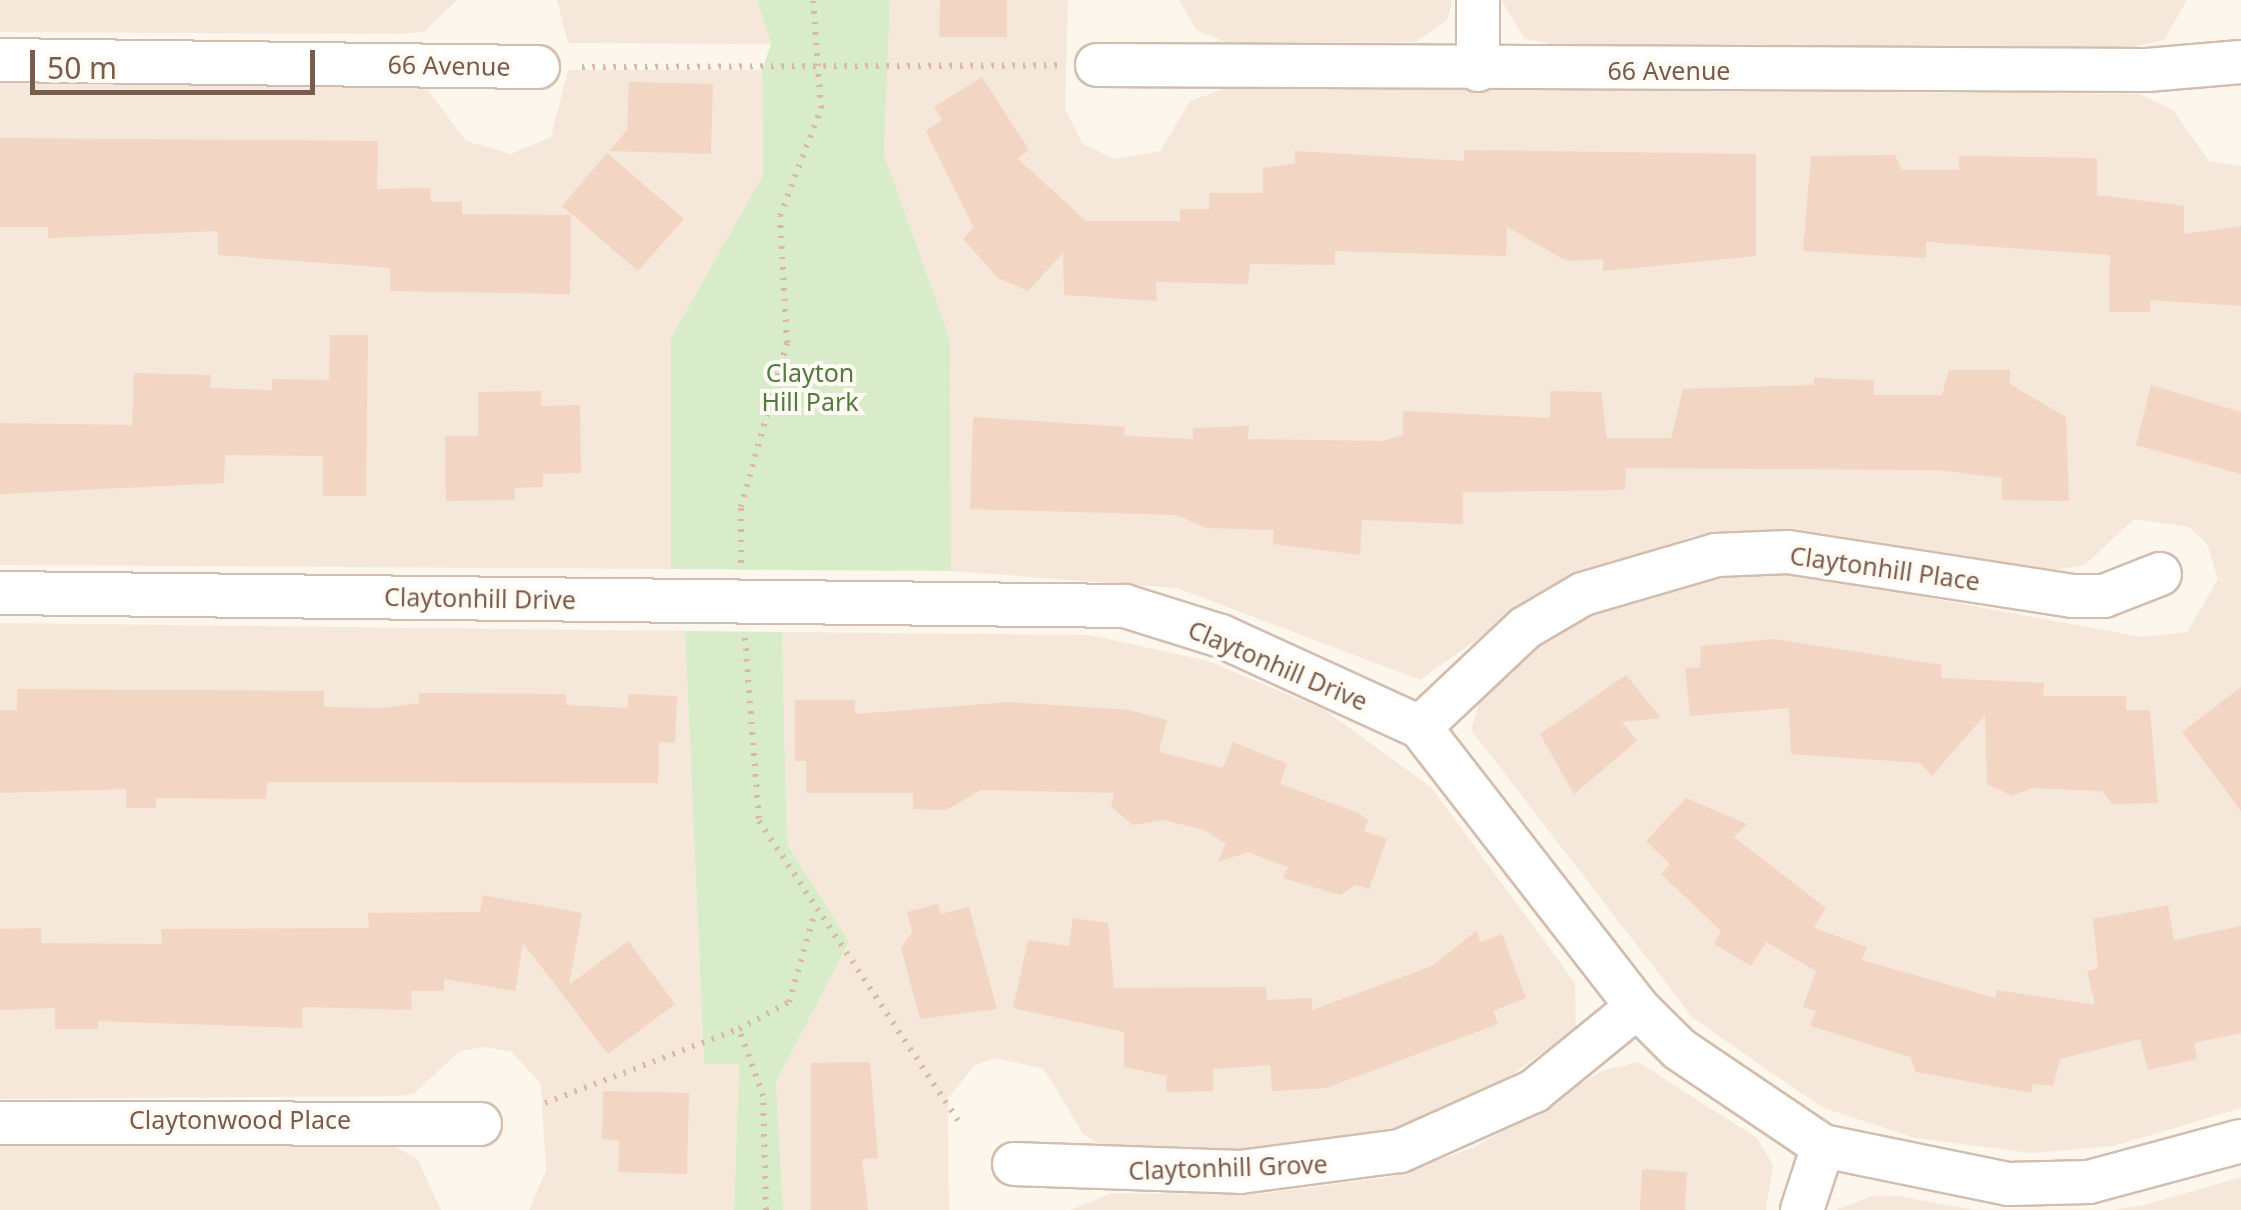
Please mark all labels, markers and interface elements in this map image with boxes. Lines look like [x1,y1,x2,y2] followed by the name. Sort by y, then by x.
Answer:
[35,30,320,92] scale bar
[47,47,117,88] text: 50 m
[387,49,511,81] street label: 66 Avenue
[1608,55,1730,85] street label: 66 Avenue
[761,358,859,417] park label: Clayton Hill Park
[1788,540,1982,596] street label: Claytonhill Place
[384,581,576,615] street label: Claytonhill Drive
[1184,614,1372,716] street label: Claytonhill Drive
[129,1104,351,1134] street label: Claytonwood Place
[1128,1149,1328,1185] street label: Claytonhill Grove

